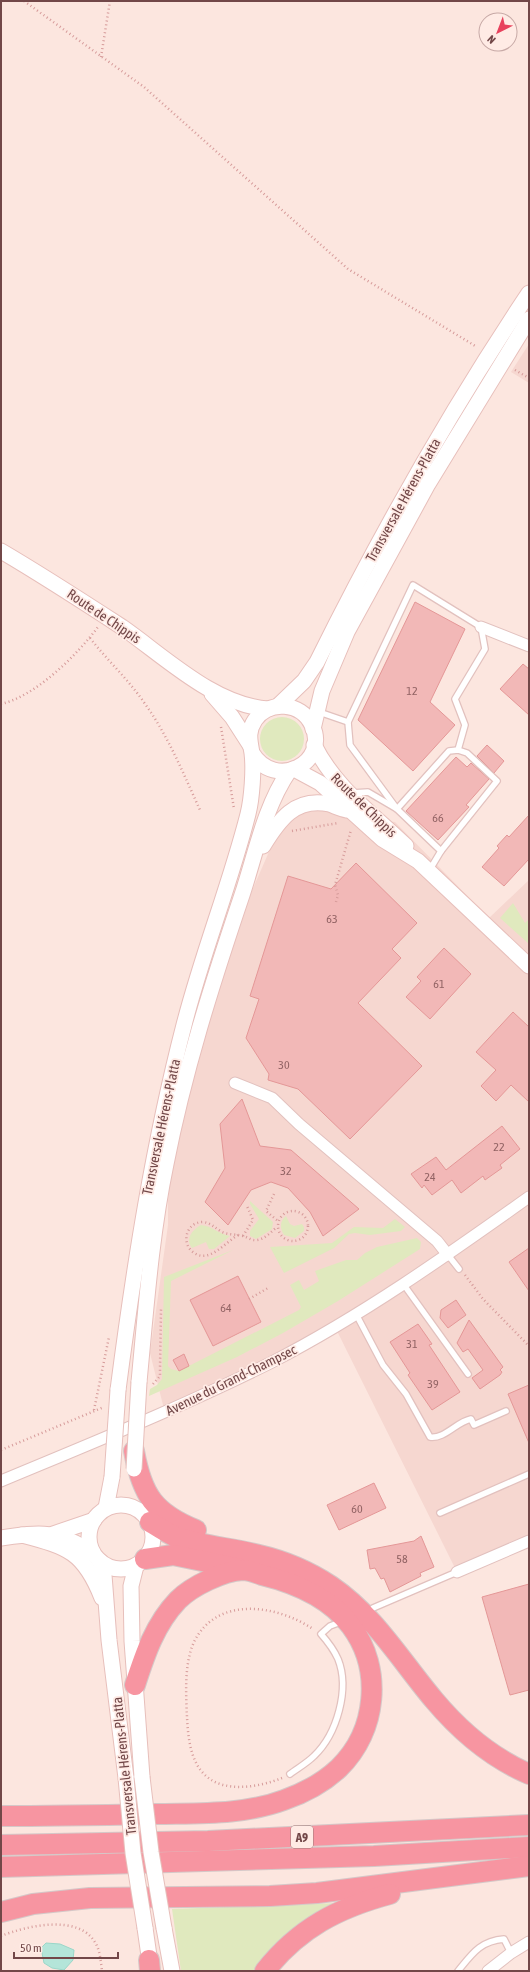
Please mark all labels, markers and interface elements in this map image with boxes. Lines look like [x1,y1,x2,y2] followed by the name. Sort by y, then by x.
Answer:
[478,12,518,52] north arrow
[485,33,498,46] text: N
[362,435,444,565] street label: Transversale Hérens-Platta
[64,586,144,646] street label: Route de Chippis
[406,684,418,698] house number: 12
[328,770,400,840] street label: Route de Chippis
[432,811,444,825] house number: 66
[326,912,338,926] house number: 63
[433,977,445,991] house number: 61
[139,1058,183,1196] street label: Transversale Hérens-Platta
[278,1058,290,1072] house number: 30
[493,1140,505,1154] house number: 22
[280,1164,292,1178] house number: 32
[424,1170,436,1184] house number: 24
[220,1301,232,1315] house number: 64
[406,1337,418,1351] house number: 31
[163,1341,300,1419] street label: Avenue du Grand-Champsec
[427,1377,439,1391] house number: 39
[351,1502,363,1516] house number: 60
[396,1552,408,1566] house number: 58
[109,1696,139,1836] street label: Transversale Hérens-Platta
[291,1826,313,1848] road number: A9
[14,1934,118,1960] scale bar
[20,1941,42,1955] text: 50 m

